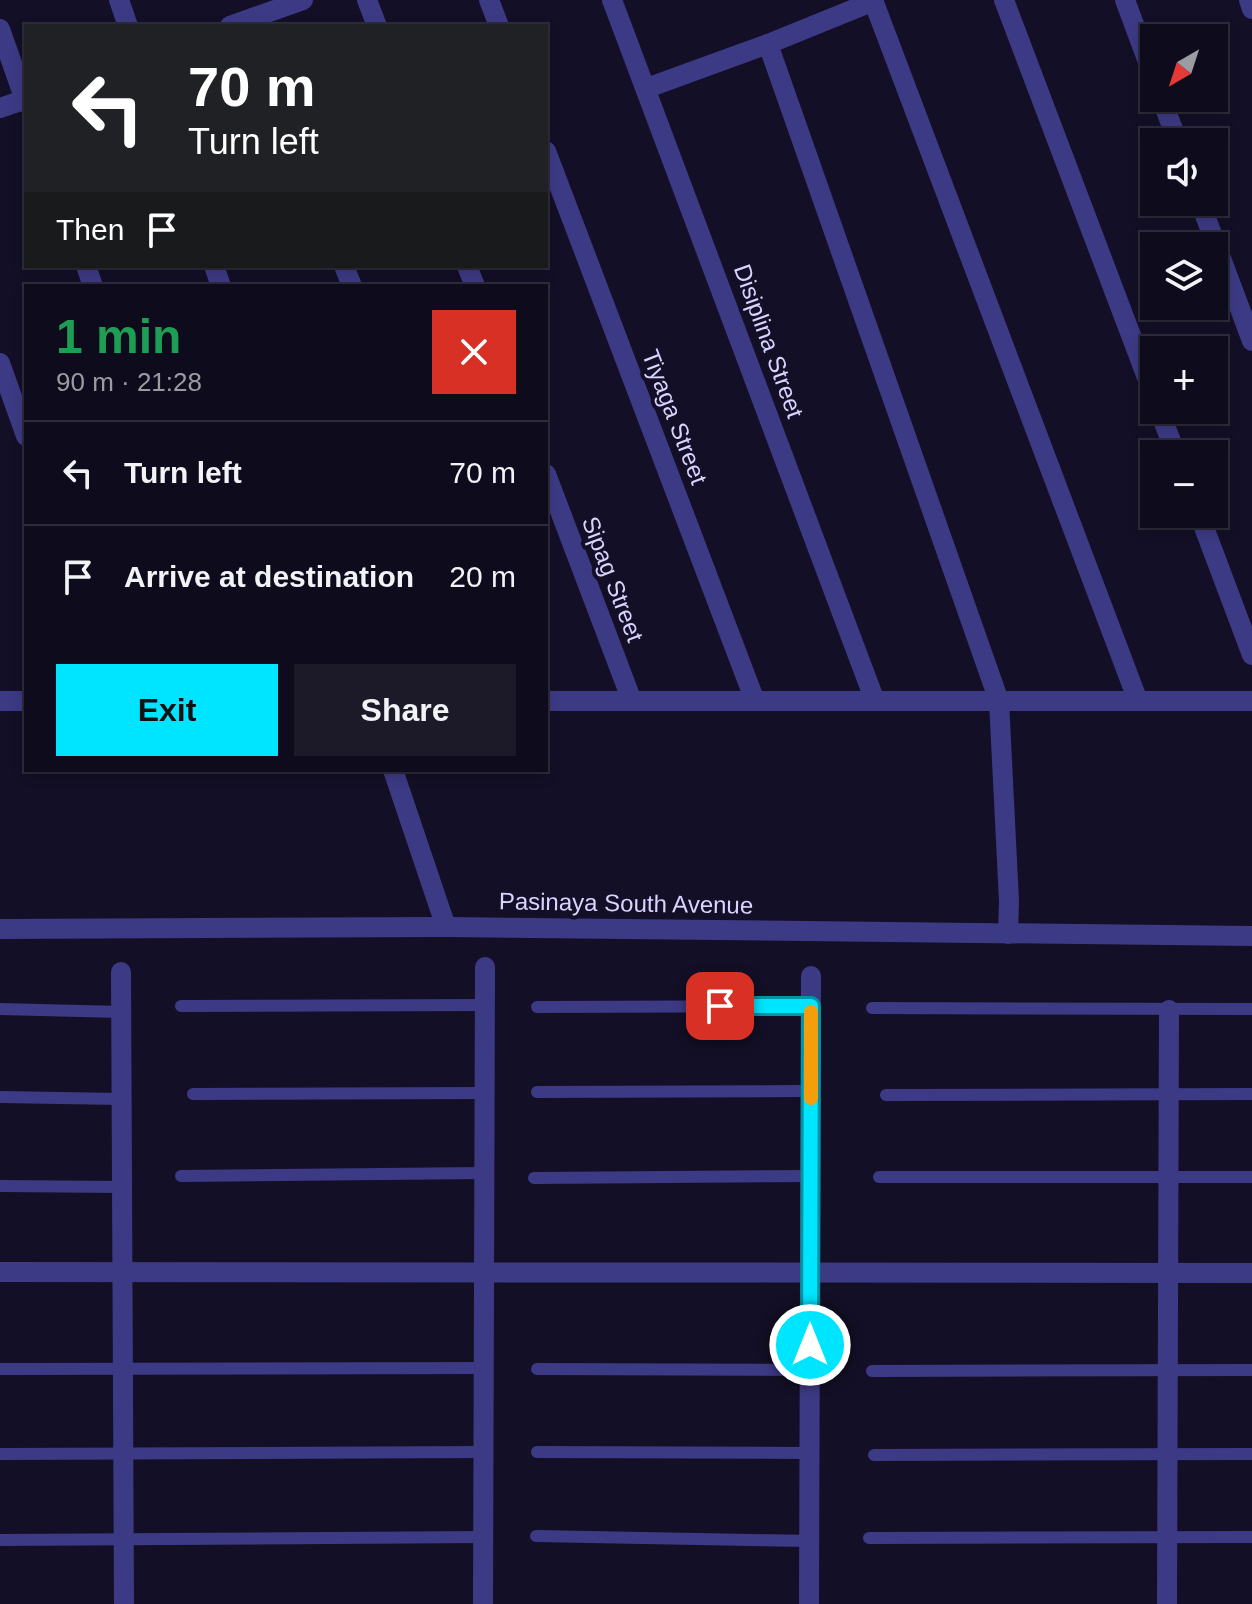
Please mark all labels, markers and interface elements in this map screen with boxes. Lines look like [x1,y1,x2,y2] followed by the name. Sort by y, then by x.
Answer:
[1140,24,1228,112] north arrow
[1140,24,1228,528] map controls
[188,55,316,118] text: 70 m
[56,56,160,160] icon: left
[188,121,319,162] text: Turn left
[1140,128,1228,216] button: sound
[140,208,184,252] icon: arrive
[56,213,124,246] text: Then
[1140,232,1228,320] button: layers
[729,261,809,422] street label: Disiplina Street
[56,310,181,363] text: 1 min
[432,310,516,394] button: close
[1140,336,1228,424] button: +
[637,346,713,488] street label: Tiyaga Street
[56,367,202,397] text: 90 m · 21:28
[1140,440,1228,528] button: −
[56,451,100,495] icon: left
[124,456,242,489] text: Turn left
[449,456,516,489] text: 70 m
[577,513,649,646] street label: Sipag Street
[56,555,100,599] icon: arrive
[124,560,414,593] text: Arrive at destination
[449,560,516,593] text: 20 m
[56,664,278,756] button: Exit
[294,664,516,756] button: Share
[499,887,753,919] street label: Pasinaya South Avenue
[686,972,754,1040] pin
[698,984,742,1028] icon: arrive
[768,1303,852,1387] position arrow

